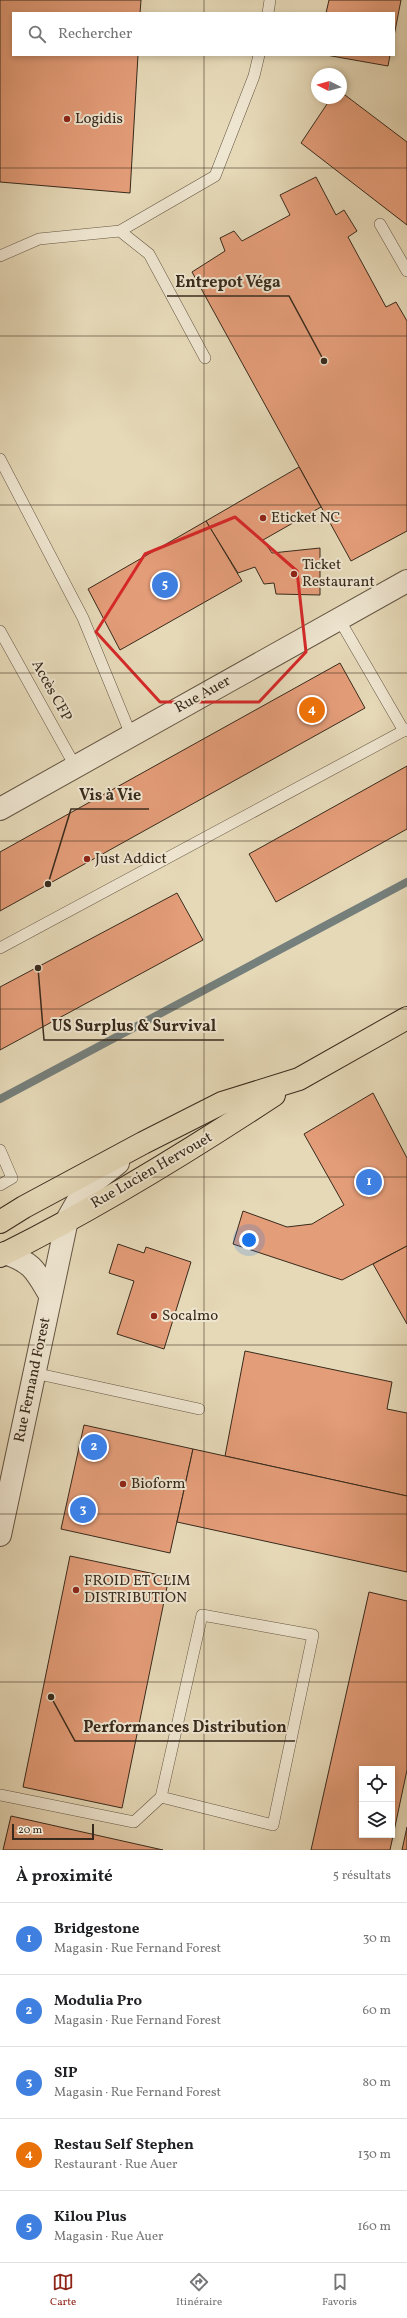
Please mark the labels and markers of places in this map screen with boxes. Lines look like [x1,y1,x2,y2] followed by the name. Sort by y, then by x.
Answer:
[75,109,123,130] place label: Logidis
[62,114,72,124] marker: Logidis
[167,268,289,296] callout: Entrepot Véga
[271,508,341,529] place label: Eticket NC
[258,513,268,523] marker: Eticket NC
[302,555,375,593] place label: Ticket Restaurant
[289,569,299,579] marker: Ticket Restaurant
[152,570,178,600] pin: 5
[299,695,325,725] pin: 4
[71,781,149,809] callout: Vis à Vie
[95,849,167,870] place label: Just Addict
[82,854,92,864] marker: Just Addict
[44,1012,224,1040] callout: US Surplus & Survival
[356,1167,382,1197] pin: 1
[162,1306,218,1327] place label: Socalmo
[149,1311,159,1321] marker: Socalmo
[81,1432,107,1462] pin: 2
[131,1474,186,1495] place label: Bioform
[118,1479,128,1489] marker: Bioform
[70,1495,96,1525] pin: 3
[84,1571,190,1609] place label: FROID ET CLIM DISTRIBUTION
[71,1585,81,1595] marker: FROID ET CLIM DISTRIBUTION
[75,1713,295,1741] callout: Performances Distribution

